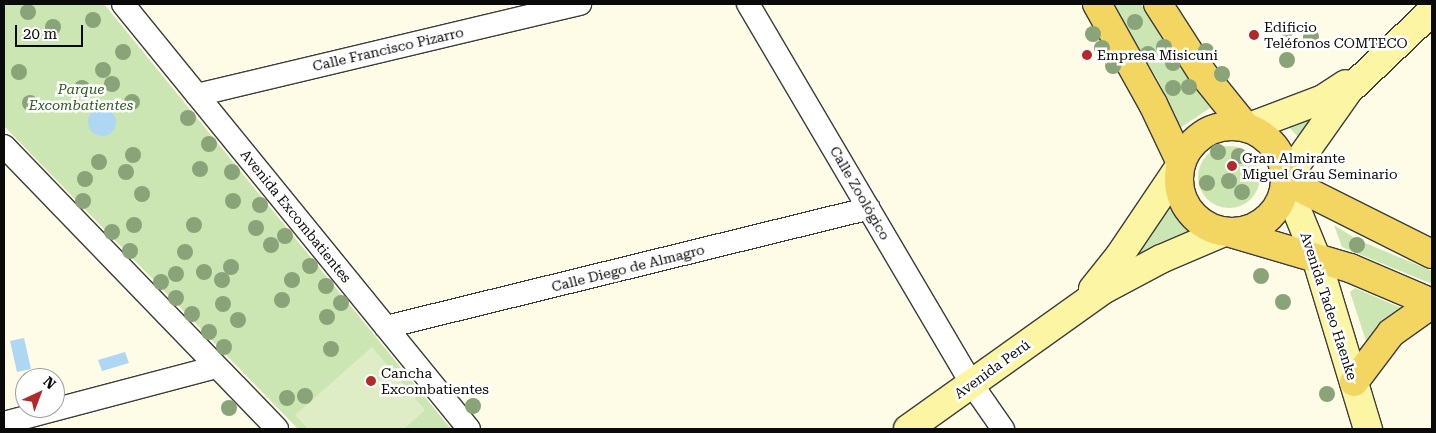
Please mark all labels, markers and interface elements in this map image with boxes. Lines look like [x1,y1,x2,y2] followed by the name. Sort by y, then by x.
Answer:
[18,15,85,47] scale bar
[1264,19,1408,52] place label: Edificio Teléfonos COMTECO
[311,23,465,75] street label: Calle Francisco Pizarro
[23,25,57,43] text: 20 m
[1248,29,1260,41] marker: Edificio Teléfonos COMTECO
[1097,47,1218,63] place label: Empresa Misicuni
[1081,49,1093,61] marker: Empresa Misicuni
[29,81,133,114] park label: Parque Excombatientes
[826,143,894,243] street label: Calle Zoológico
[237,146,355,286] street label: Avenida Excombatientes
[1242,150,1398,182] place label: Gran Almirante Miguel Grau Seminario
[1226,160,1238,172] marker: Gran Almirante Miguel Grau Seminario
[1297,230,1361,382] street label: Avenida Tadeo Haenke
[550,241,706,295] street label: Calle Diego de Almagro
[951,336,1033,402] street label: Avenida Perú
[381,365,489,398] place label: Cancha Excombatientes
[15,368,65,418] north arrow
[40,373,59,392] text: N
[365,375,377,387] marker: Cancha Excombatientes

